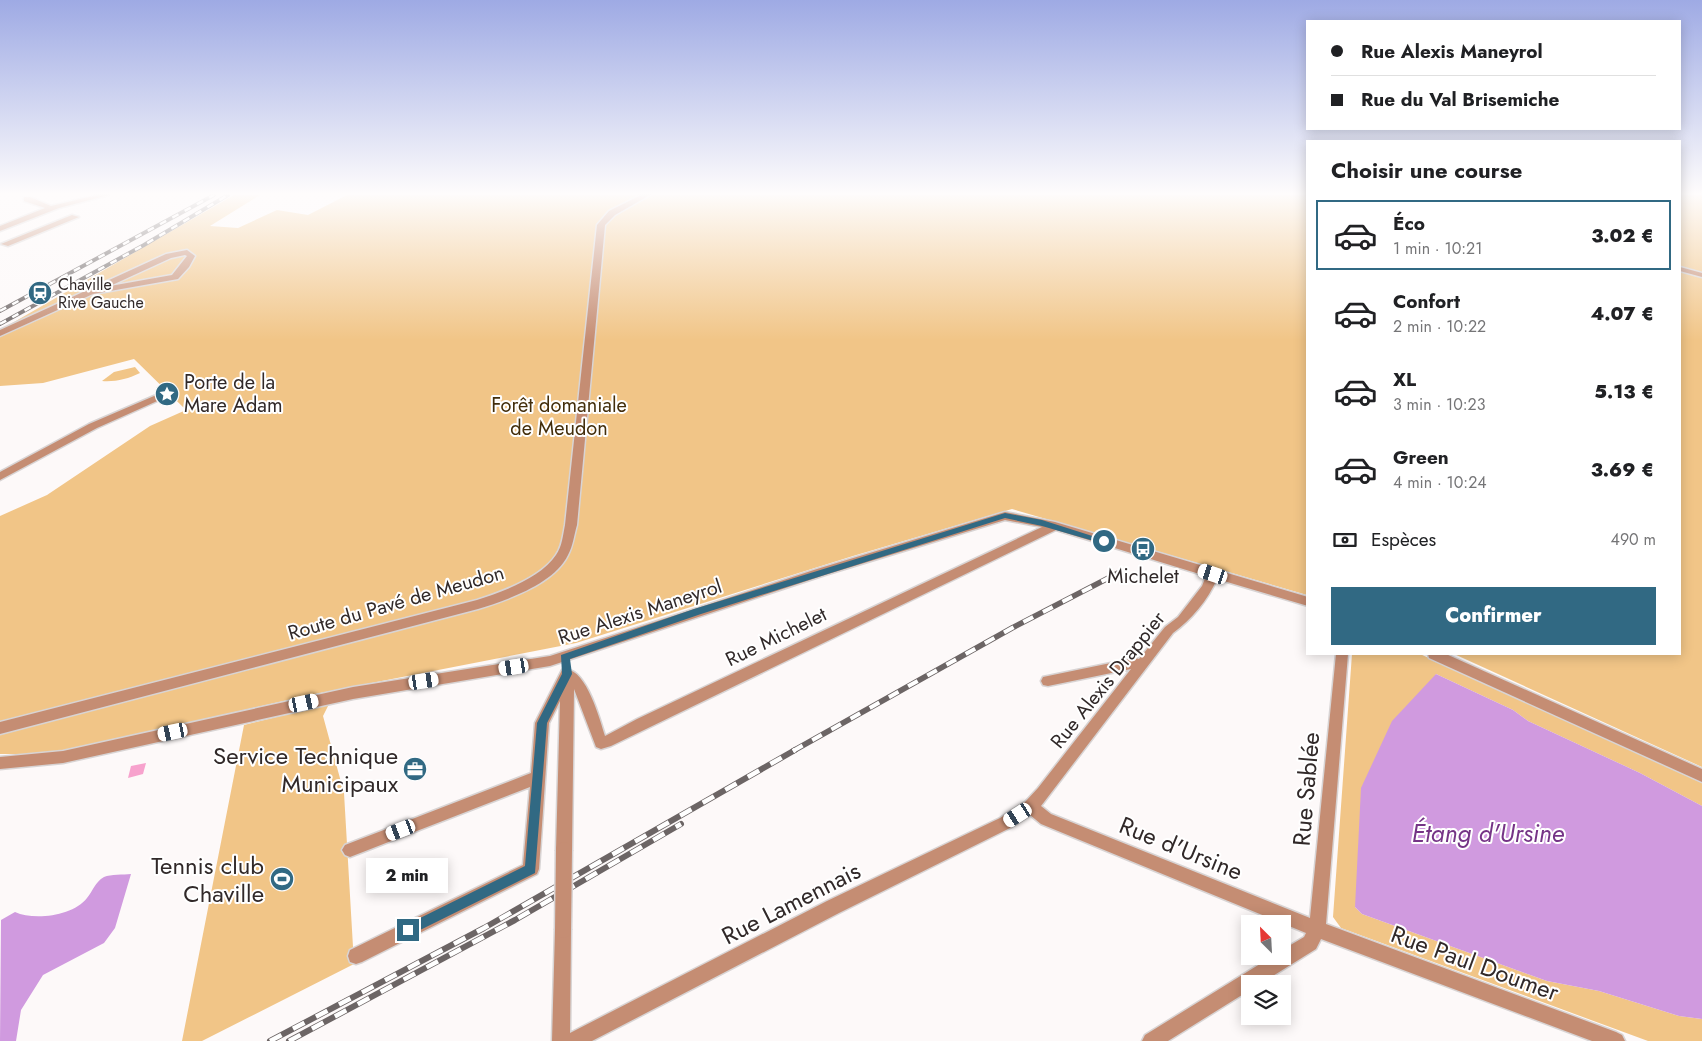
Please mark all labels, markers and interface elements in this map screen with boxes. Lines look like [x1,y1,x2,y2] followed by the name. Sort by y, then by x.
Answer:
[1361,38,1543,65] text: Rue Alexis Maneyrol
[1361,86,1559,113] text: Rue du Val Brisemiche
[1331,154,1522,186] text: Choisir une course
[1393,210,1425,237] text: Éco
[1333,213,1378,258] icon: car
[1591,222,1654,249] text: 3.02 €
[1393,237,1482,260] text: 1 min · 10:21
[58,273,144,314] place label: Chaville Rive Gauche
[27,280,53,306] station icon: Chaville Rive Gauche
[1393,288,1460,315] text: Confort
[1333,291,1378,336] icon: car
[1590,300,1654,327] text: 4.07 €
[1393,315,1486,338] text: 2 min · 10:22
[1393,366,1416,393] text: XL
[184,368,283,420] place label: Porte de la Mare Adam
[1333,369,1378,414] icon: car
[1594,378,1654,405] text: 5.13 €
[154,381,180,407] place icon: Porte de la Mare Adam
[491,391,627,443] park label: Forêt domaniale de Meudon
[1393,393,1485,416] text: 3 min · 10:23
[1393,444,1449,471] text: Green
[1333,447,1378,492] icon: car
[1591,456,1654,483] text: 3.69 €
[1393,471,1487,494] text: 4 min · 10:24
[1331,526,1359,554] icon: cash
[1371,526,1436,553] text: Espèces
[1611,528,1656,551] text: 490 m
[1093,530,1115,552] route start
[1130,536,1156,562] bus stop icon: Michelet
[284,558,508,648] street label: Route du Pavé de Meudon
[1107,562,1179,591] place label: Michelet
[1196,562,1229,586] car
[554,572,726,652] street label: Rue Alexis Maneyrol
[1331,587,1656,645] button: Confirmer
[720,600,832,674] street label: Rue Michelet
[1044,605,1172,755] street label: Rue Alexis Drappier
[498,657,529,677] car
[408,671,439,691] car
[287,693,320,713] car
[156,722,189,742] car
[1284,731,1328,847] street label: Rue Sablée
[213,738,399,801] place label: Service Technique Municipaux
[402,756,428,782] office icon: Service Technique Municipaux
[1001,801,1034,829] car
[1114,807,1248,889] street label: Rue d'Ursine
[1412,815,1565,851] water label: Étang d'Ursine
[384,818,417,842] car
[151,848,264,911] place label: Tennis club Chaville
[715,853,867,953] street label: Rue Lamennais
[367,858,449,892] callout: 2 min
[386,864,428,887] text: 2 min
[269,866,295,892] sports icon: Tennis club Chaville
[1241,915,1291,965] north arrow
[1241,915,1291,1025] map controls
[1386,916,1565,1010] street label: Rue Paul Doumer
[397,919,419,941] route end
[1241,975,1291,1025] button: layers

